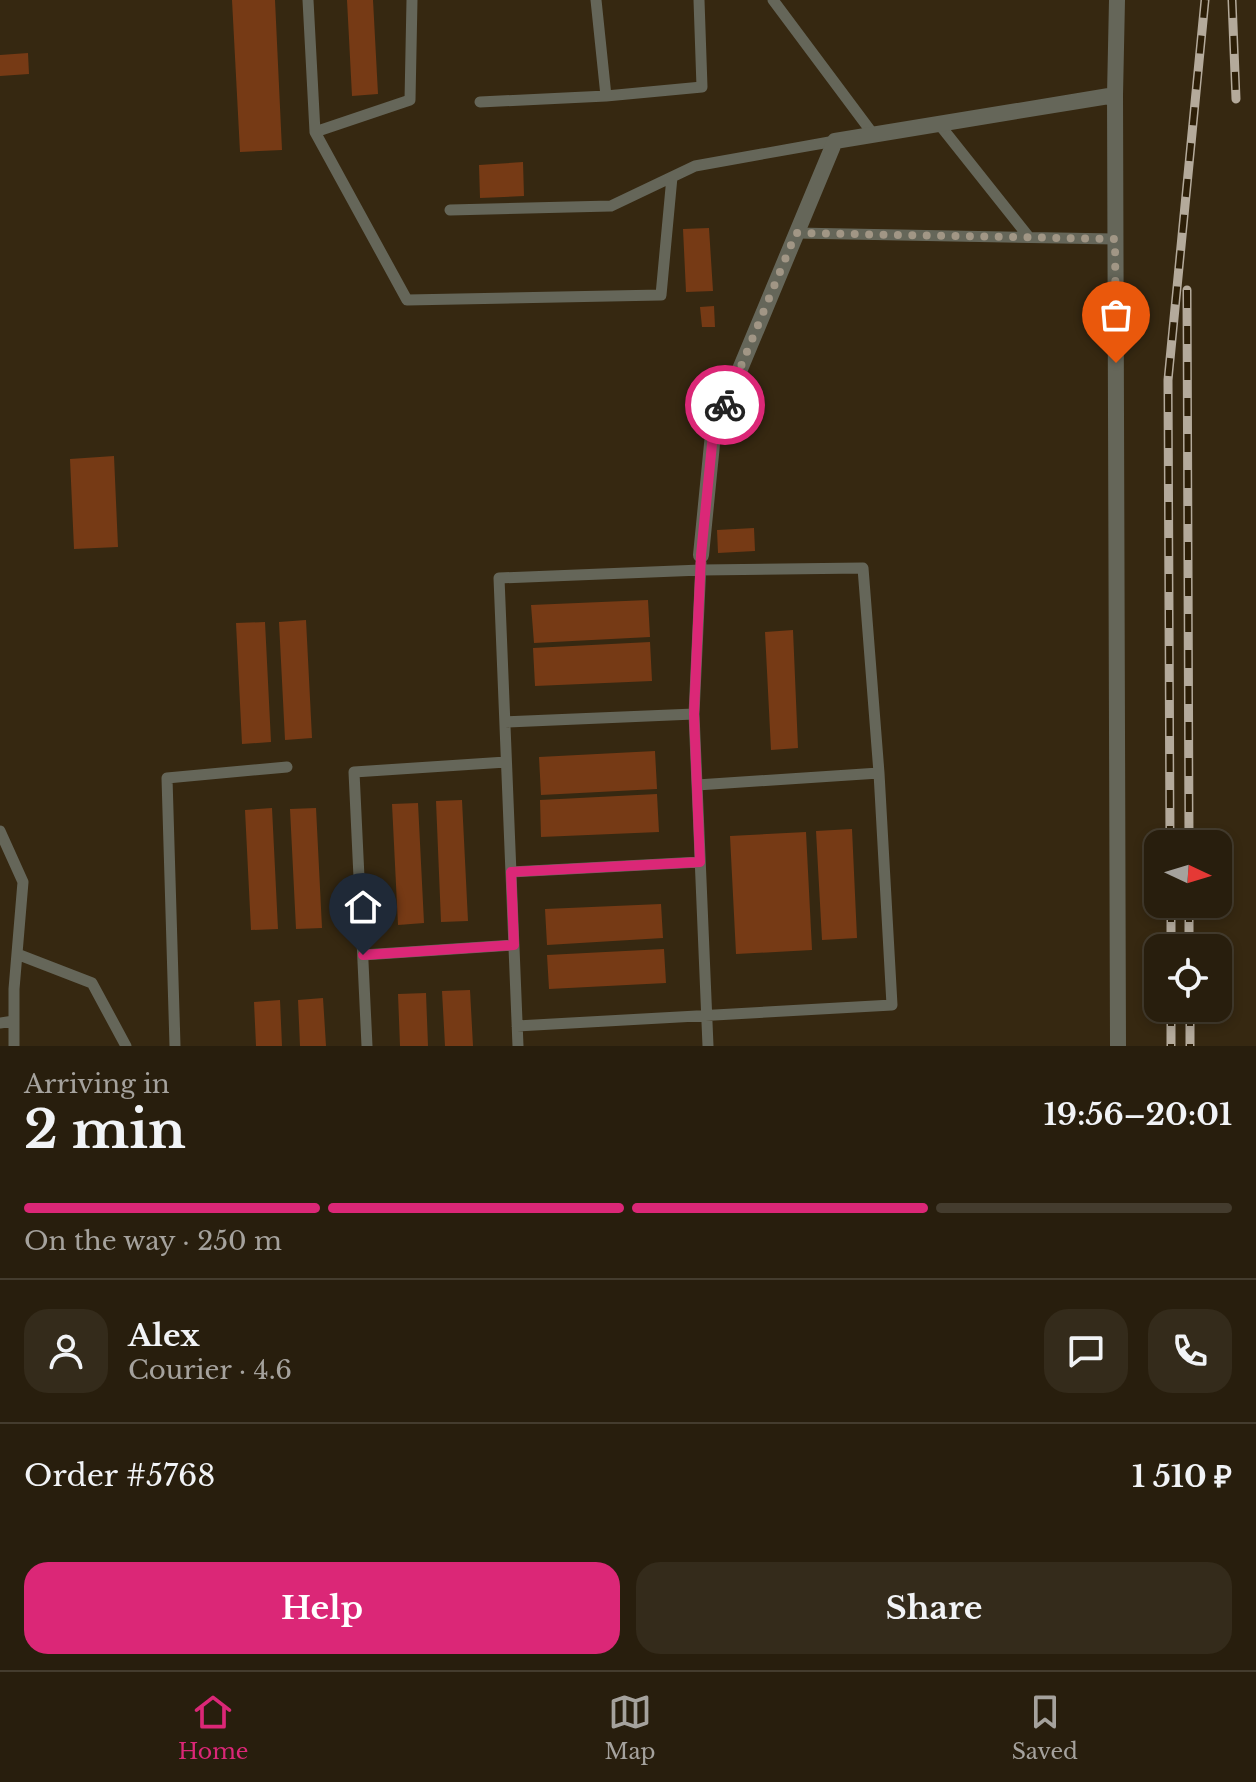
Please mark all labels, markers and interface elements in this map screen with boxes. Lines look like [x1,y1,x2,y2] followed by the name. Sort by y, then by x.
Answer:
[1082,281,1150,363] pin
[1094,293,1138,337] icon: bag
[685,365,765,445] courier
[703,383,747,427] icon: bike
[1144,830,1232,918] north arrow
[1144,830,1232,1022] map controls
[329,873,397,955] pin
[341,885,385,929] icon: home
[1144,934,1232,1022] button: locate
[24,1068,170,1100] text: Arriving in
[1044,1096,1232,1133] text: 19:56–20:01
[24,1098,186,1162] text: 2 min
[24,1225,282,1257] text: On the way · 250 m
[24,1309,108,1393] button: person
[1044,1309,1128,1393] button: chat
[1148,1309,1232,1393] button: phone
[128,1317,200,1354] text: Alex
[128,1354,292,1386] text: Courier · 4.6
[24,1457,216,1494] text: Order #5768
[1132,1458,1232,1495] text: 1 510 ₽
[24,1562,620,1654] button: Help
[636,1562,1232,1654] button: Share
[178,1690,248,1765] tab: Home
[604,1690,656,1765] tab: Map
[1012,1690,1078,1765] tab: Saved

